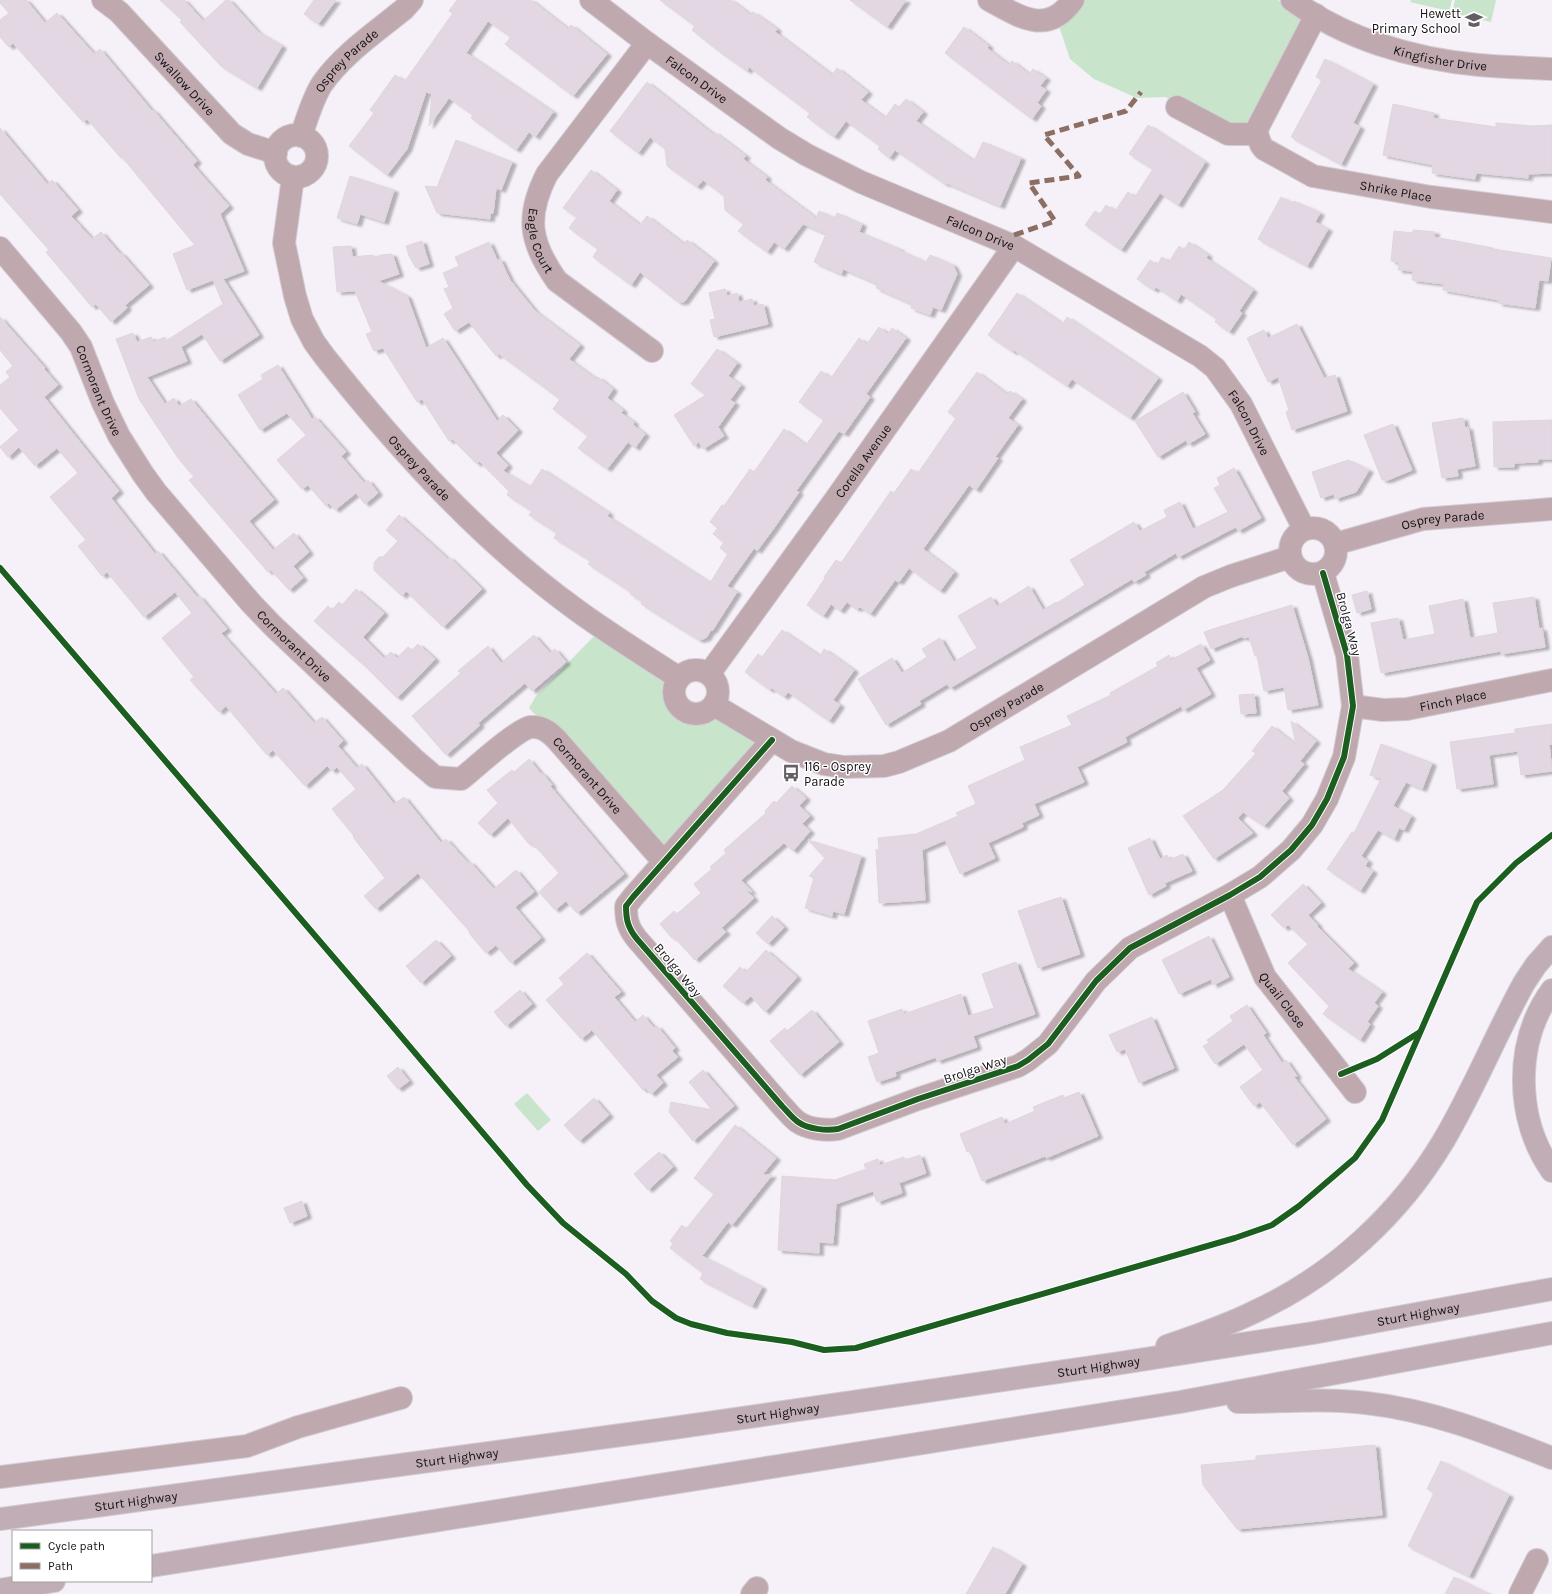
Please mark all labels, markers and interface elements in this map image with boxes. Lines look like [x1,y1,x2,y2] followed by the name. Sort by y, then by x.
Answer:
[1372,6,1461,36] place label: Hewett Primary School
[1464,10,1484,30] school or university icon: Hewett Primary School
[311,25,381,95] street label: Osprey Parade
[1392,42,1488,73] street label: Kingfisher Drive
[152,48,218,118] street label: Swallow Drive
[663,52,731,106] street label: Falcon Drive
[1359,177,1433,205] street label: Shrike Place
[526,207,557,276] street label: Eagle Court
[944,211,1017,253] street label: Falcon Drive
[73,343,125,438] street label: Cormorant Drive
[1225,386,1273,458] street label: Falcon Drive
[832,421,894,500] street label: Corella Avenue
[386,432,454,504] street label: Osprey Parade
[1399,507,1485,532] street label: Osprey Parade
[1333,590,1365,658] street label: Brolga Way
[254,607,335,685] street label: Cormorant Drive
[966,678,1046,735] street label: Osprey Parade
[1418,686,1488,714] street label: Finch Place
[550,734,626,817] street label: Cormorant Drive
[804,759,871,789] place label: 116 - Osprey Parade
[781,763,801,783] bus stop icon: 116 - Osprey Parade
[651,940,705,1000] street label: Brolga Way
[1256,970,1309,1031] street label: Quail Close
[942,1052,1008,1086] street label: Brolga Way
[1376,1299,1461,1329] street label: Sturt Highway
[1056,1353,1141,1380] street label: Sturt Highway
[735,1399,820,1426] street label: Sturt Highway
[414,1444,499,1470] street label: Sturt Highway
[93,1488,178,1514] street label: Sturt Highway
[12,1530,152,1582] legend
[48,1539,105,1553] text: Cycle path
[48,1559,73,1573] text: Path

